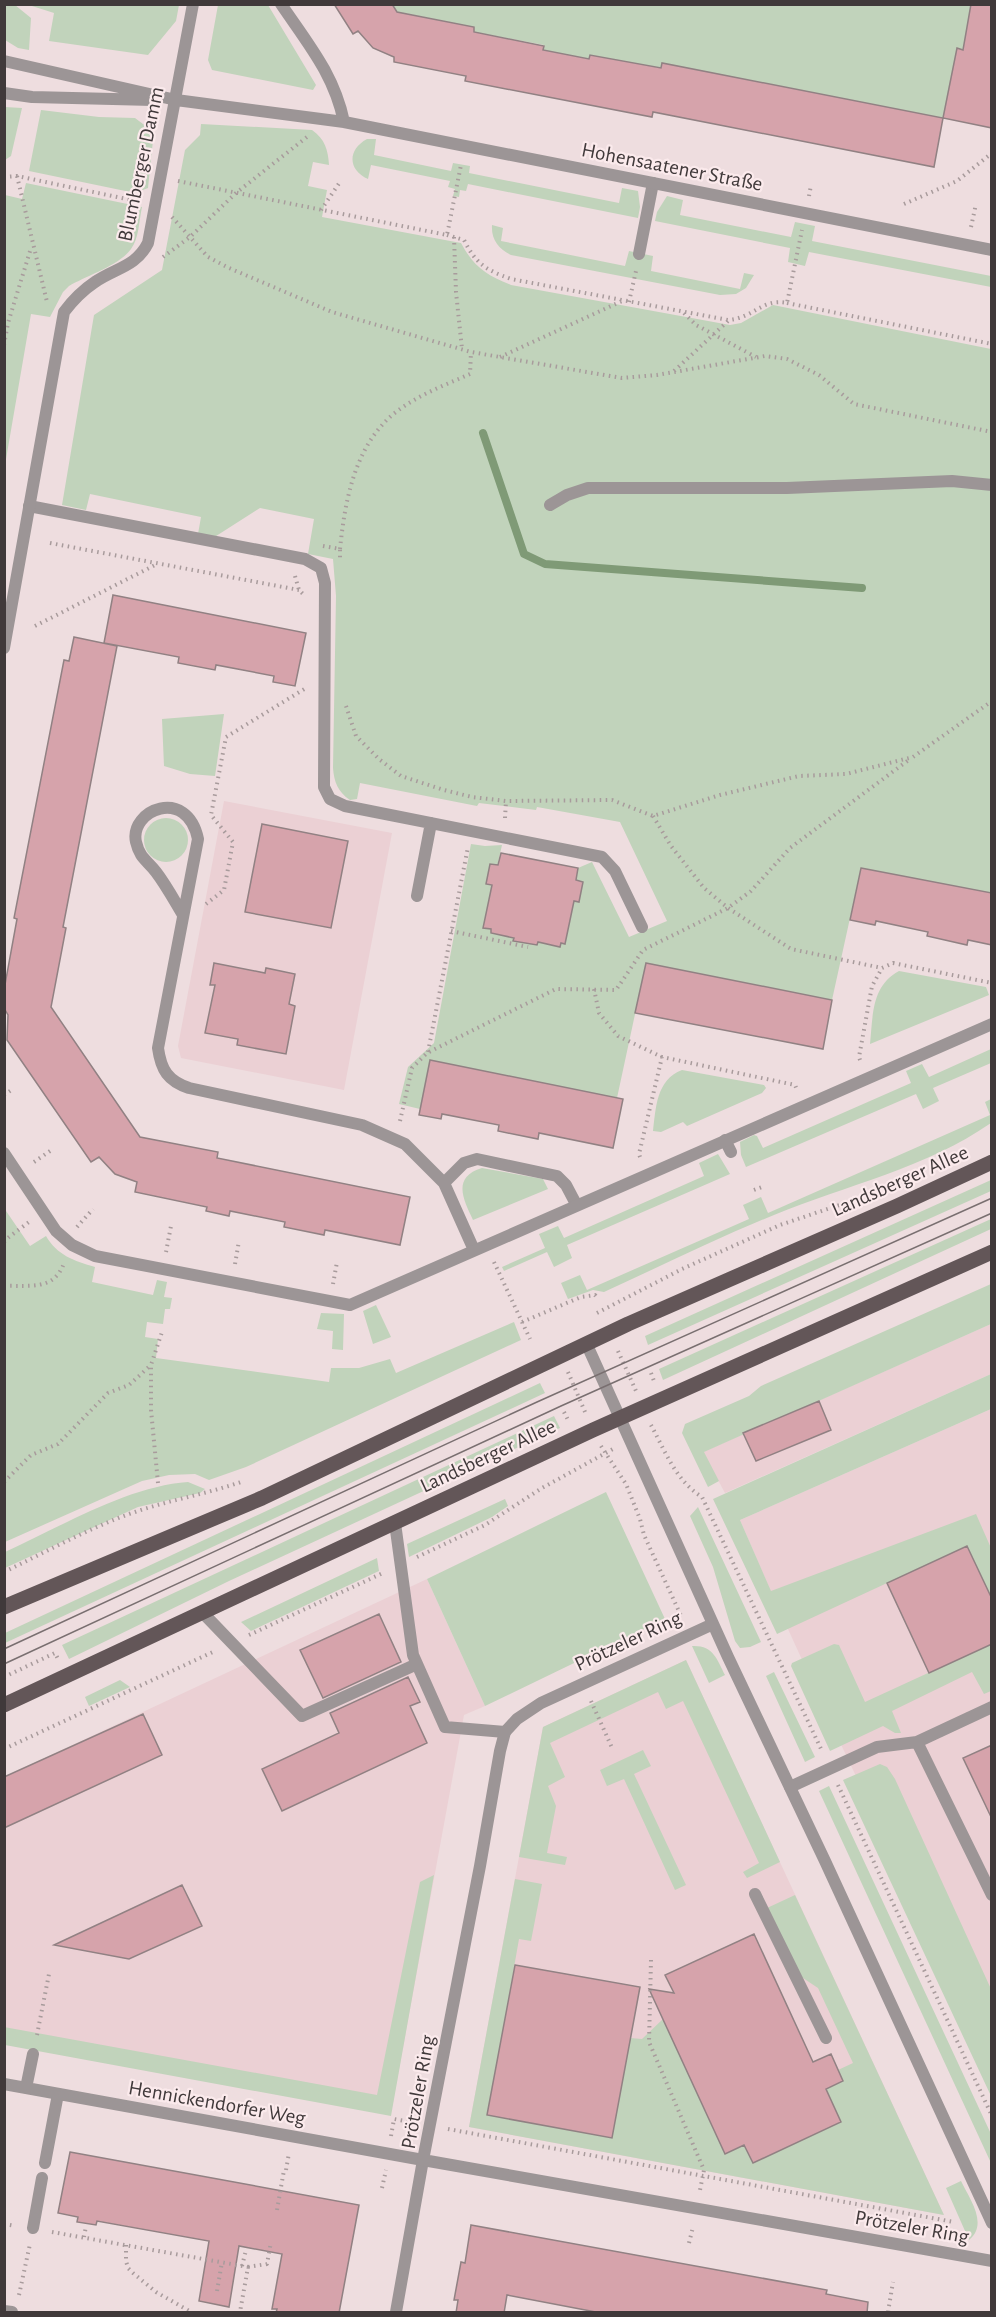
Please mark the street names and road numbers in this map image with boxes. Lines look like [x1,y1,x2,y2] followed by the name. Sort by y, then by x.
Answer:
[114,85,168,243] street label: Blumberger Damm
[580,139,764,195] street label: Hohensaatener Straße
[829,1142,971,1220] street label: Landsberger Allee
[417,1415,559,1497] street label: Landsberger Allee
[571,1607,685,1675] street label: Prötzeler Ring
[398,2033,438,2151] street label: Prötzeler Ring
[127,2077,308,2129] street label: Hennickendorfer Weg
[853,2207,971,2247] street label: Prötzeler Ring

